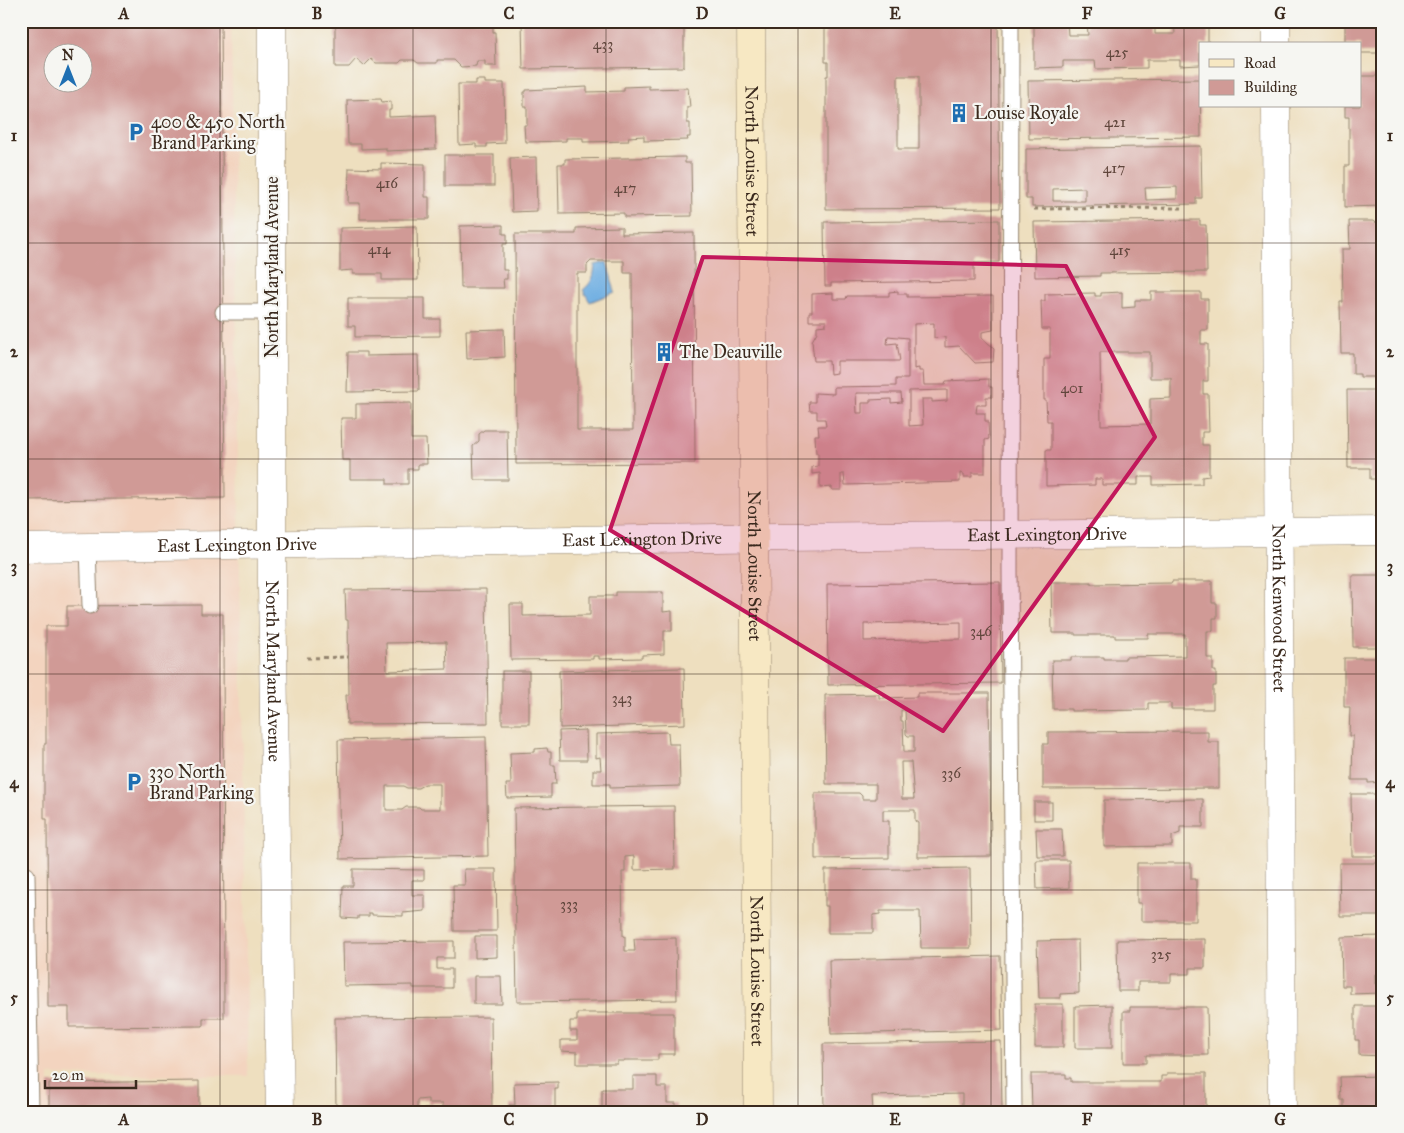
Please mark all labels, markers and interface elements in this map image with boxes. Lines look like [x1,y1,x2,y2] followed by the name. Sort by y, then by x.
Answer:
[118,4,130,23] text: A
[312,4,322,23] text: B
[504,4,515,23] text: C
[696,4,709,23] text: D
[889,4,901,23] text: E
[1082,4,1093,23] text: F
[1274,4,1286,23] text: G
[593,35,613,53] house number: 433
[42,42,92,92] north arrow
[1199,42,1362,108] legend
[1106,43,1128,61] house number: 425
[62,47,74,64] text: N
[1244,54,1276,72] text: Road
[1244,78,1298,96] text: Building
[740,85,763,237] street label: North Louise Street
[948,102,970,124] building icon: Louise Royale
[974,102,1079,124] place label: Louise Royale
[151,111,285,155] place label: 400 & 450 North Brand Parking
[1104,113,1126,131] house number: 421
[125,121,147,143] parking icon: 400 & 450 North Brand Parking
[11,126,18,145] text: 1
[1387,126,1394,145] text: 1
[1103,159,1125,177] house number: 417
[376,174,399,192] house number: 416
[261,176,283,358] street label: North Maryland Avenue
[614,179,636,197] house number: 417
[368,240,391,258] house number: 414
[1109,241,1131,259] house number: 415
[653,341,675,363] building icon: The Deauville
[679,341,782,363] place label: The Deauville
[10,342,19,361] text: 2
[1386,342,1395,361] text: 2
[1061,379,1084,397] house number: 401
[743,490,766,642] street label: North Louise Street
[967,523,1127,546] street label: East Lexington Drive
[1267,524,1291,693] street label: North Kenwood Street
[562,527,722,551] street label: East Lexington Drive
[157,533,317,557] street label: East Lexington Drive
[11,557,17,577] text: 3
[1387,557,1393,577] text: 3
[261,580,286,762] street label: North Maryland Avenue
[970,622,993,640] house number: 346
[612,689,632,707] house number: 343
[149,761,254,805] place label: 330 North Brand Parking
[941,764,962,782] house number: 336
[123,771,145,793] parking icon: 330 North Brand Parking
[10,773,20,793] text: 4
[1386,773,1396,793] text: 4
[560,895,578,913] house number: 333
[746,895,769,1047] street label: North Louise Street
[1151,945,1171,963] house number: 325
[10,988,18,1007] text: 5
[1386,988,1394,1007] text: 5
[45,1058,136,1090] scale bar
[52,1066,84,1084] text: 20 m
[118,1110,130,1129] text: A
[312,1110,322,1129] text: B
[504,1110,515,1129] text: C
[696,1110,709,1129] text: D
[889,1110,901,1129] text: E
[1082,1110,1093,1129] text: F
[1274,1110,1286,1129] text: G

